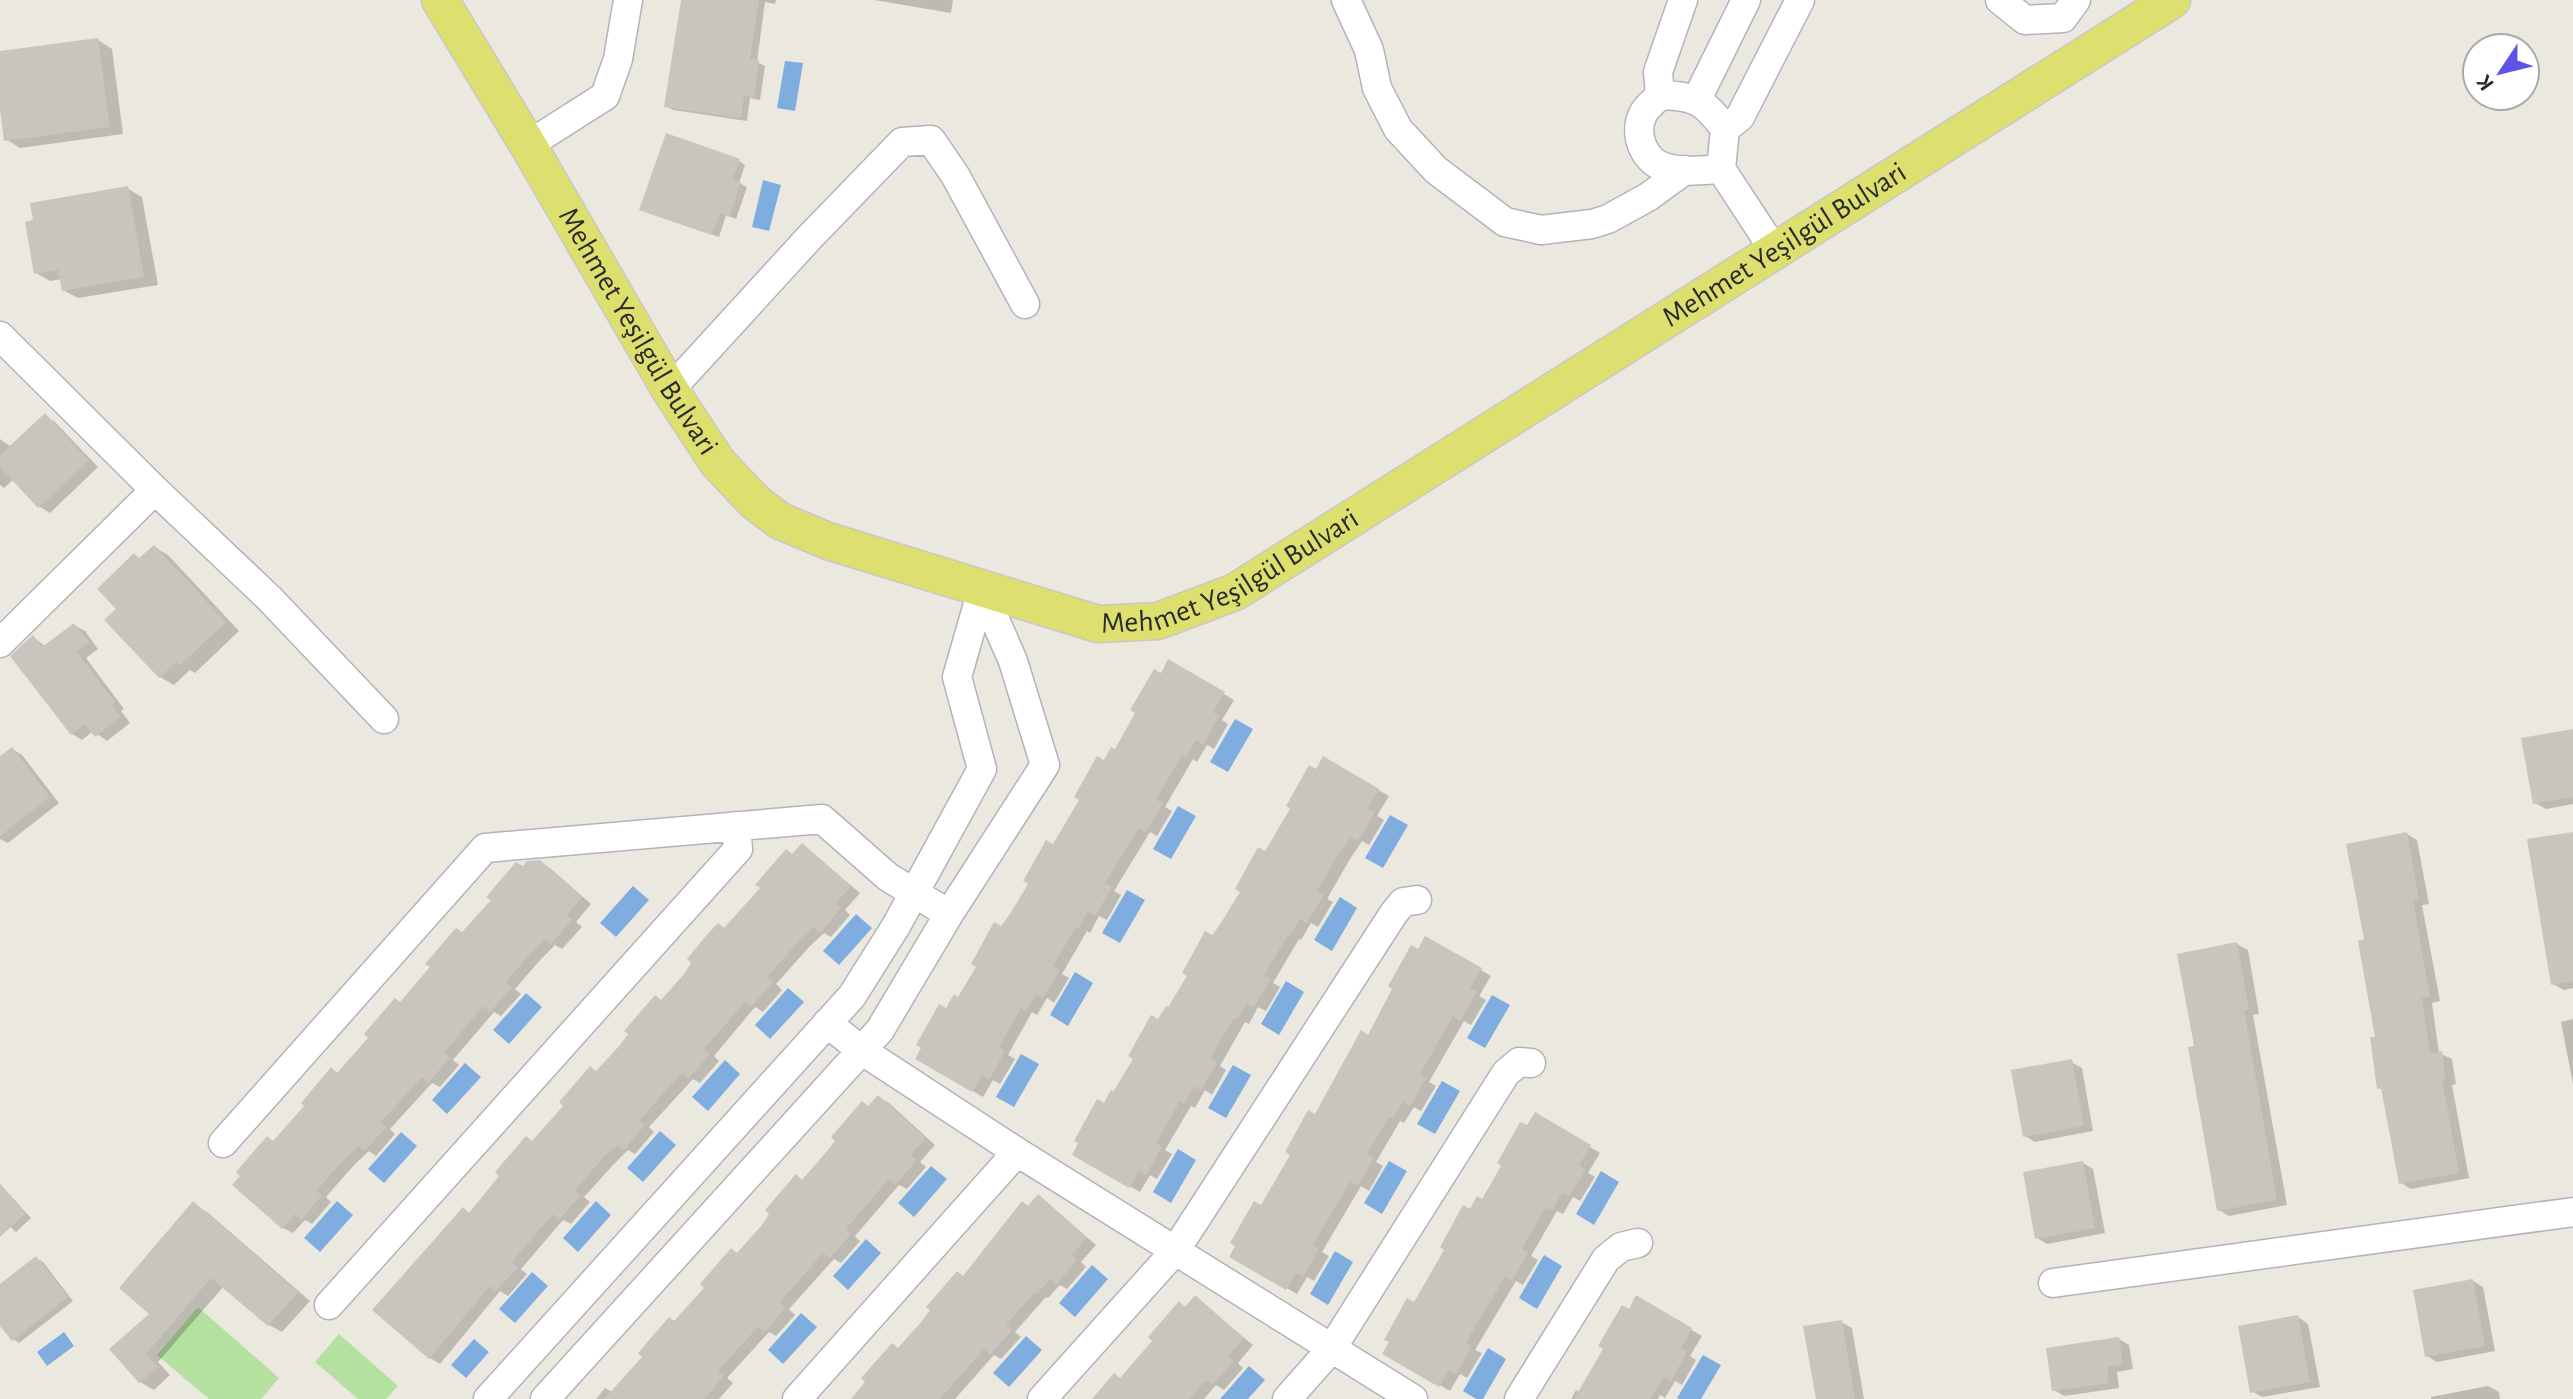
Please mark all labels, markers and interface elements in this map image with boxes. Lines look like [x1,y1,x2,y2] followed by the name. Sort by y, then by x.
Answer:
[2461,32,2541,112] north arrow
[2472,70,2498,94] text: K
[1657,157,1912,333] street label: Mehmet Yeşilgül Bulvari
[553,203,723,460] street label: Mehmet Yeşilgül Bulvari
[1100,503,1364,639] street label: Mehmet Yeşilgül Bulvari

